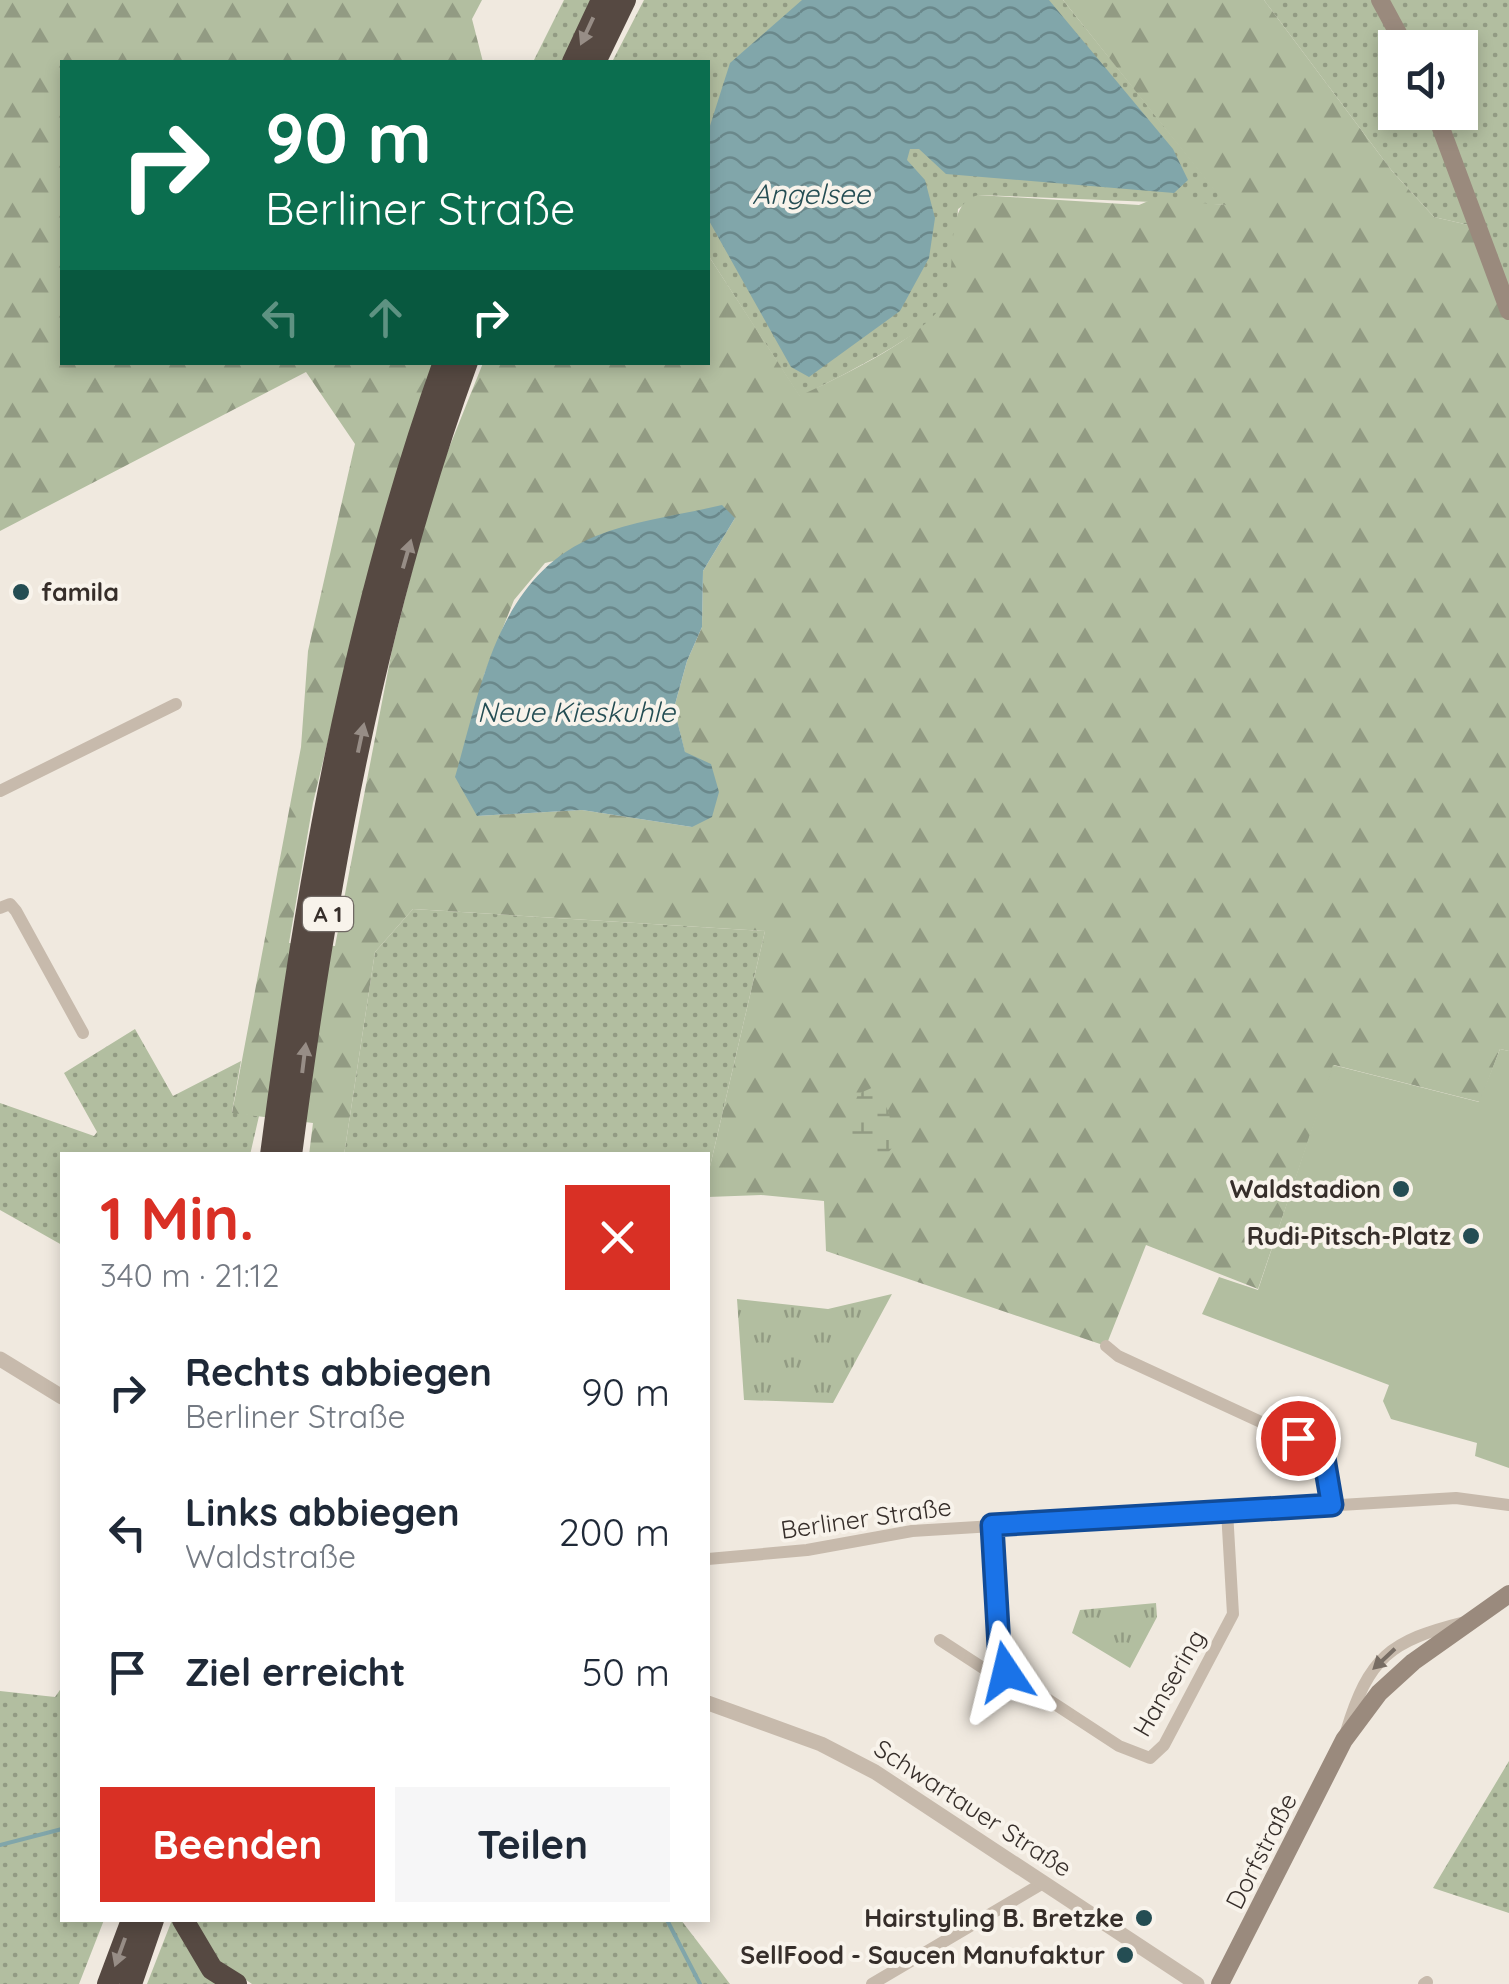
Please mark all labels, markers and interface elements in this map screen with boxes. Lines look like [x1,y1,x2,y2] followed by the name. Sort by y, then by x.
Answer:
[579,17,596,46] one-way arrow
[1378,30,1478,130] map controls
[1378,30,1478,130] button: sound
[265,93,432,181] text: 90 m
[100,100,230,230] icon: right
[752,176,871,211] water label: Angelsee
[265,180,575,236] text: Berliner Straße
[253,290,308,345] icon: left
[358,290,413,345] icon: ahead
[463,290,518,345] icon: right
[400,539,415,569] one-way arrow
[41,576,119,607] place label: famila
[10,581,32,603] marker: famila
[477,694,676,729] water label: Neue Kieskuhle
[354,723,369,754] one-way arrow
[303,897,353,931] road number: A 1
[296,1042,312,1074] one-way arrow
[1230,1173,1381,1204] place label: Waldstadion
[1390,1178,1412,1200] marker: Waldstadion
[100,1180,254,1255] text: 1 Min.
[565,1185,670,1290] button: close
[1247,1220,1451,1251] place label: Rudi-Pitsch-Platz
[1460,1225,1482,1247] marker: Rudi-Pitsch-Platz
[100,1255,279,1295] text: 340 m · 21:12
[185,1348,492,1396] text: Rechts abbiegen
[100,1365,155,1420] icon: right
[581,1368,670,1416] text: 90 m
[185,1396,406,1436] text: Berliner Straße
[1256,1396,1341,1481] pin
[1271,1411,1326,1466] icon: arrive
[185,1488,460,1536] text: Links abbiegen
[778,1490,953,1545] street label: Berliner Straße
[100,1505,155,1560] icon: left
[559,1508,670,1556] text: 200 m
[185,1536,356,1576] text: Waldstraße
[954,1620,1058,1724] position arrow
[1126,1624,1212,1742] street label: Hansering
[100,1645,155,1700] icon: arrive
[1372,1647,1396,1670] one-way arrow
[185,1648,405,1696] text: Ziel erreicht
[582,1648,670,1696] text: 50 m
[869,1732,1078,1883] street label: Schwartauer Straße
[100,1787,375,1902] button: Beenden
[395,1787,670,1902] button: Teilen
[1218,1788,1303,1914] street label: Dorfstraße
[864,1902,1124,1933] place label: Hairstyling B. Bretzke
[1133,1907,1155,1929] marker: Hairstyling B. Bretzke
[112,1938,127,1968] one-way arrow
[740,1939,1105,1970] place label: SellFood - Saucen Manufaktur
[1114,1944,1136,1966] marker: SellFood - Saucen Manufaktur

